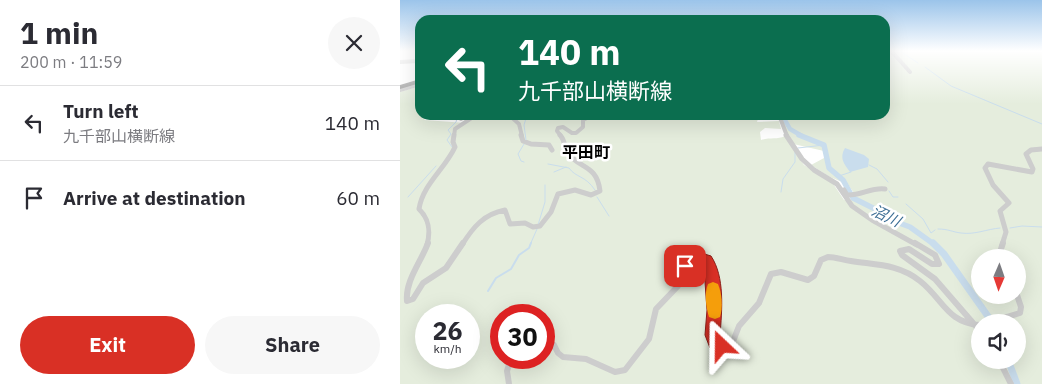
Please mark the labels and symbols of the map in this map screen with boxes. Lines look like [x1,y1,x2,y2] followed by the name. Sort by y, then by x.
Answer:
[562,142,610,162] district label: 平田町
[869,200,906,232] water label: 沼川
[664,245,706,287] pin
[971,249,1026,304] north arrow
[490,304,555,369] speed limit sign: 30
[695,319,747,371] position arrow

